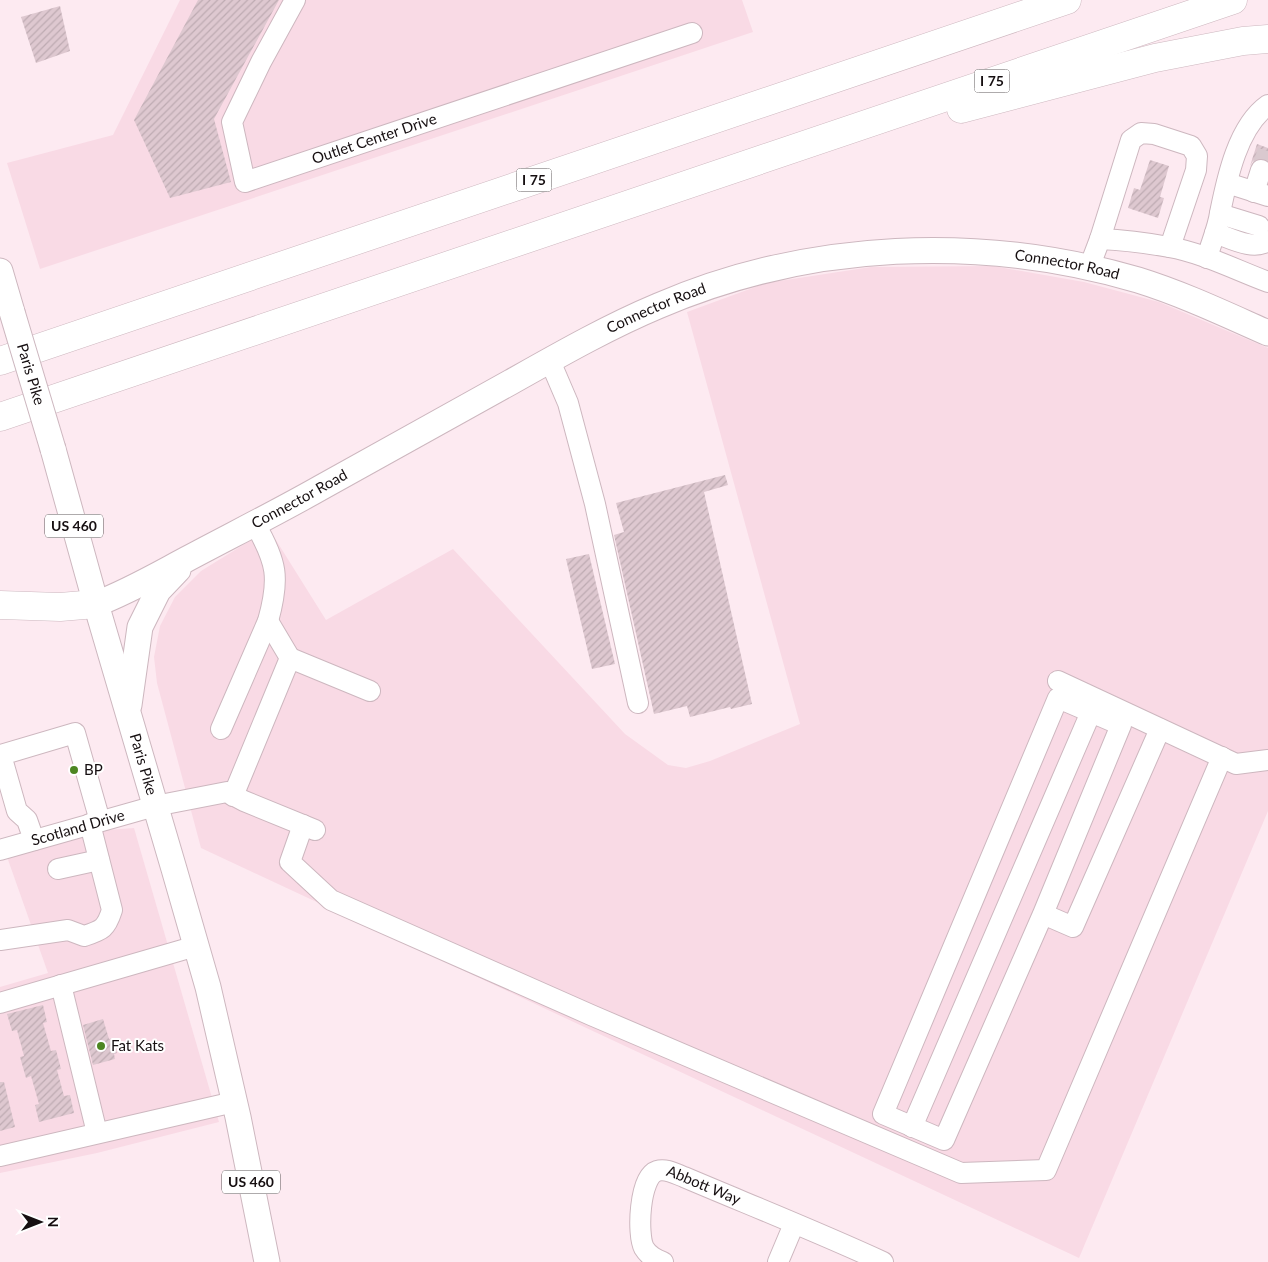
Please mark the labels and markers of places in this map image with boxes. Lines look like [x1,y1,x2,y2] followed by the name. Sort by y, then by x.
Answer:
[84,760,103,778] place label: BP
[68,764,80,776] marker: BP
[111,1036,164,1054] place label: Fat Kats
[95,1040,107,1052] marker: Fat Kats

